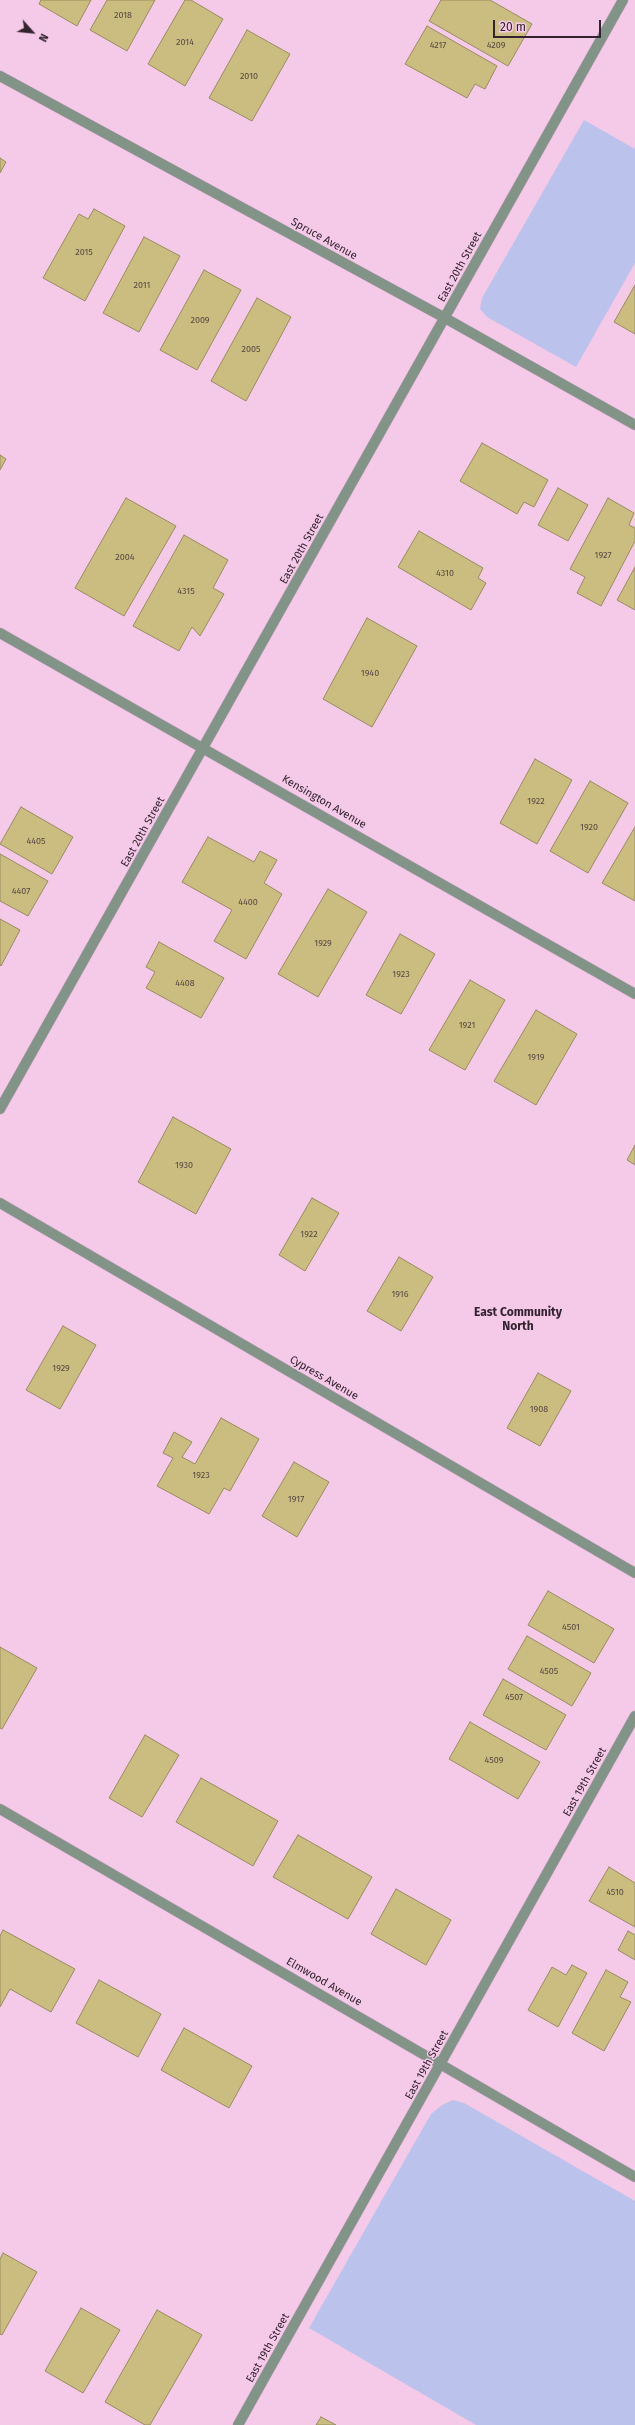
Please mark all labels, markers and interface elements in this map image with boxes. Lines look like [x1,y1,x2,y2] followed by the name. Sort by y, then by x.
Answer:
[114,10,132,20] house number: 2018
[12,12,52,52] north arrow
[495,12,603,38] scale bar
[500,20,526,34] text: 20 m
[36,31,51,44] text: N
[176,37,194,47] house number: 2014
[430,40,446,50] house number: 4217
[487,40,505,50] house number: 4209
[240,71,258,81] house number: 2010
[289,215,359,263] street label: Spruce Avenue
[435,230,485,304] street label: East 20th Street
[75,247,93,257] house number: 2015
[134,280,150,290] house number: 2011
[190,315,210,325] house number: 2009
[241,344,261,354] house number: 2005
[277,512,327,586] street label: East 20th Street
[595,550,611,560] house number: 1927
[115,552,135,562] house number: 2004
[436,568,454,578] house number: 4310
[177,586,195,596] house number: 4315
[361,668,379,678] house number: 1940
[279,772,369,832] street label: Kensington Avenue
[118,795,168,869] street label: East 20th Street
[527,796,545,806] house number: 1922
[580,822,598,832] house number: 1920
[26,836,46,846] house number: 4405
[12,886,30,896] house number: 4407
[238,897,258,907] house number: 4400
[314,938,332,948] house number: 1929
[392,969,410,979] house number: 1923
[175,978,195,988] house number: 4408
[459,1020,475,1030] house number: 1921
[527,1052,545,1062] house number: 1919
[175,1160,193,1170] house number: 1930
[300,1229,318,1239] house number: 1922
[391,1289,409,1299] house number: 1916
[474,1306,562,1334] district label: East Community North
[287,1353,361,1403] street label: Cypress Avenue
[52,1363,70,1373] house number: 1929
[530,1404,548,1414] house number: 1908
[192,1470,210,1480] house number: 1923
[288,1494,304,1504] house number: 1917
[562,1622,580,1632] house number: 4501
[540,1666,558,1676] house number: 4505
[505,1692,523,1702] house number: 4507
[560,1745,610,1819] street label: East 19th Street
[485,1755,503,1765] house number: 4509
[606,1887,624,1897] house number: 4510
[284,1955,364,2009] street label: Elmwood Avenue
[402,2028,452,2102] street label: East 19th Street
[243,2311,293,2385] street label: East 19th Street

